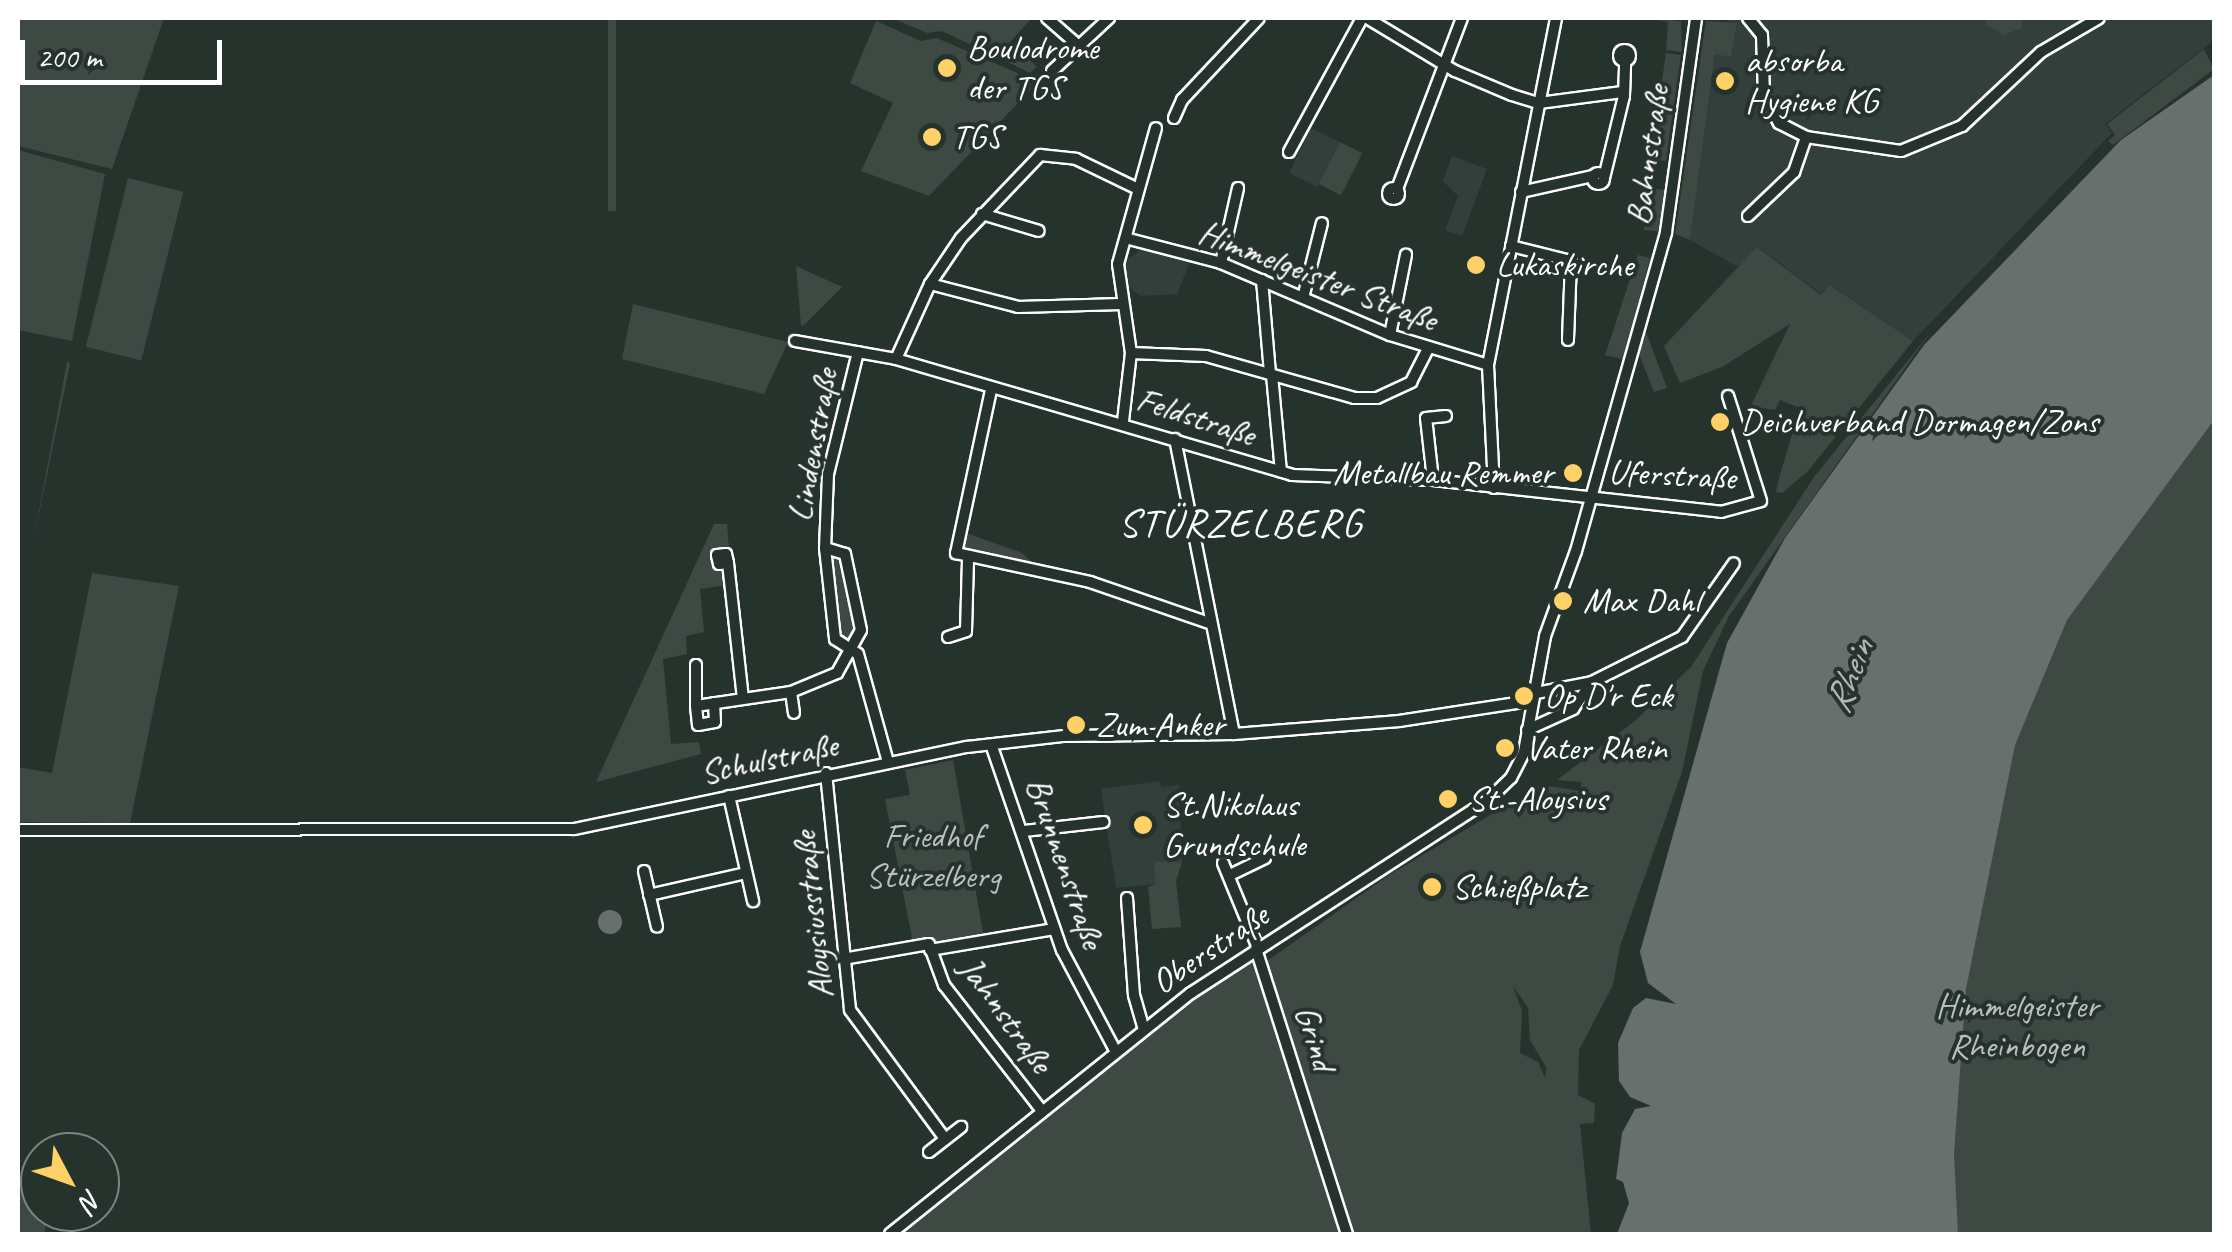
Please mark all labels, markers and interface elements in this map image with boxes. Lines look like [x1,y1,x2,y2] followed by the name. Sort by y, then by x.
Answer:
[25,20,228,82] scale bar
[967,27,1098,109] place label: Boulodrome der TGS
[37,38,102,76] text: 200 m
[1745,40,1878,122] place label: absorba Hygiene KG
[936,57,958,79] marker: Boulodrome der TGS
[1714,70,1736,92] marker: absorba Hygiene KG
[1617,82,1679,228] street label: Bahnstraße
[952,116,1002,158] place label: TGS
[921,126,943,148] marker: TGS
[1192,211,1444,341] street label: Himmelgeister Straße
[1496,244,1633,286] place label: Lukaskirche
[1465,254,1487,276] marker: Lukaskirche
[779,365,847,525] street label: Lindenstraße
[1131,378,1261,456] street label: Feldstraße
[1740,401,2100,443] place label: Deichverband Dormagen/Zons
[1709,411,1731,433] marker: Deichverband Dormagen/Zons
[1607,451,1737,499] street label: Uferstraße
[1333,452,1553,494] place label: Metallbau Remmer
[1562,462,1584,484] marker: Metallbau Remmer
[1118,499,1364,547] district label: STÜRZELBERG
[1583,580,1702,622] place label: Max Dahl
[1552,590,1574,612] marker: Max Dahl
[1814,633,1884,719] water label: Rhein
[1544,675,1673,717] place label: Op D'r Eck
[1513,685,1535,707] marker: Op D'r Eck
[1096,704,1224,746] place label: Zum Anker
[1065,714,1087,736] marker: Zum Anker
[697,724,841,794] street label: Schulstraße
[1525,727,1668,769] place label: Vater Rhein
[1494,737,1516,759] marker: Vater Rhein
[1016,772,1114,954] street label: Brunnenstraße
[1468,778,1607,820] place label: St.-Aloysius
[1163,784,1305,866] place label: St.Nikolaus Grundschule
[1437,788,1459,810] marker: St.-Aloysius
[1132,814,1154,836] marker: St.Nikolaus Grundschule
[866,815,1000,897] park label: Friedhof Stürzelberg
[783,829,843,1001] street label: Aloysiusstraße
[1452,866,1586,908] place label: Schießplatz
[1421,876,1443,898] marker: Schießplatz
[1144,895,1276,1003] street label: Oberstraße
[950,949,1062,1081] street label: Jahnstraße
[1936,985,2098,1067] park label: Himmelgeister Rheinbogen
[1285,1000,1345,1076] street label: Grind
[20,1132,120,1232] north arrow
[73,1183,110,1219] text: N

